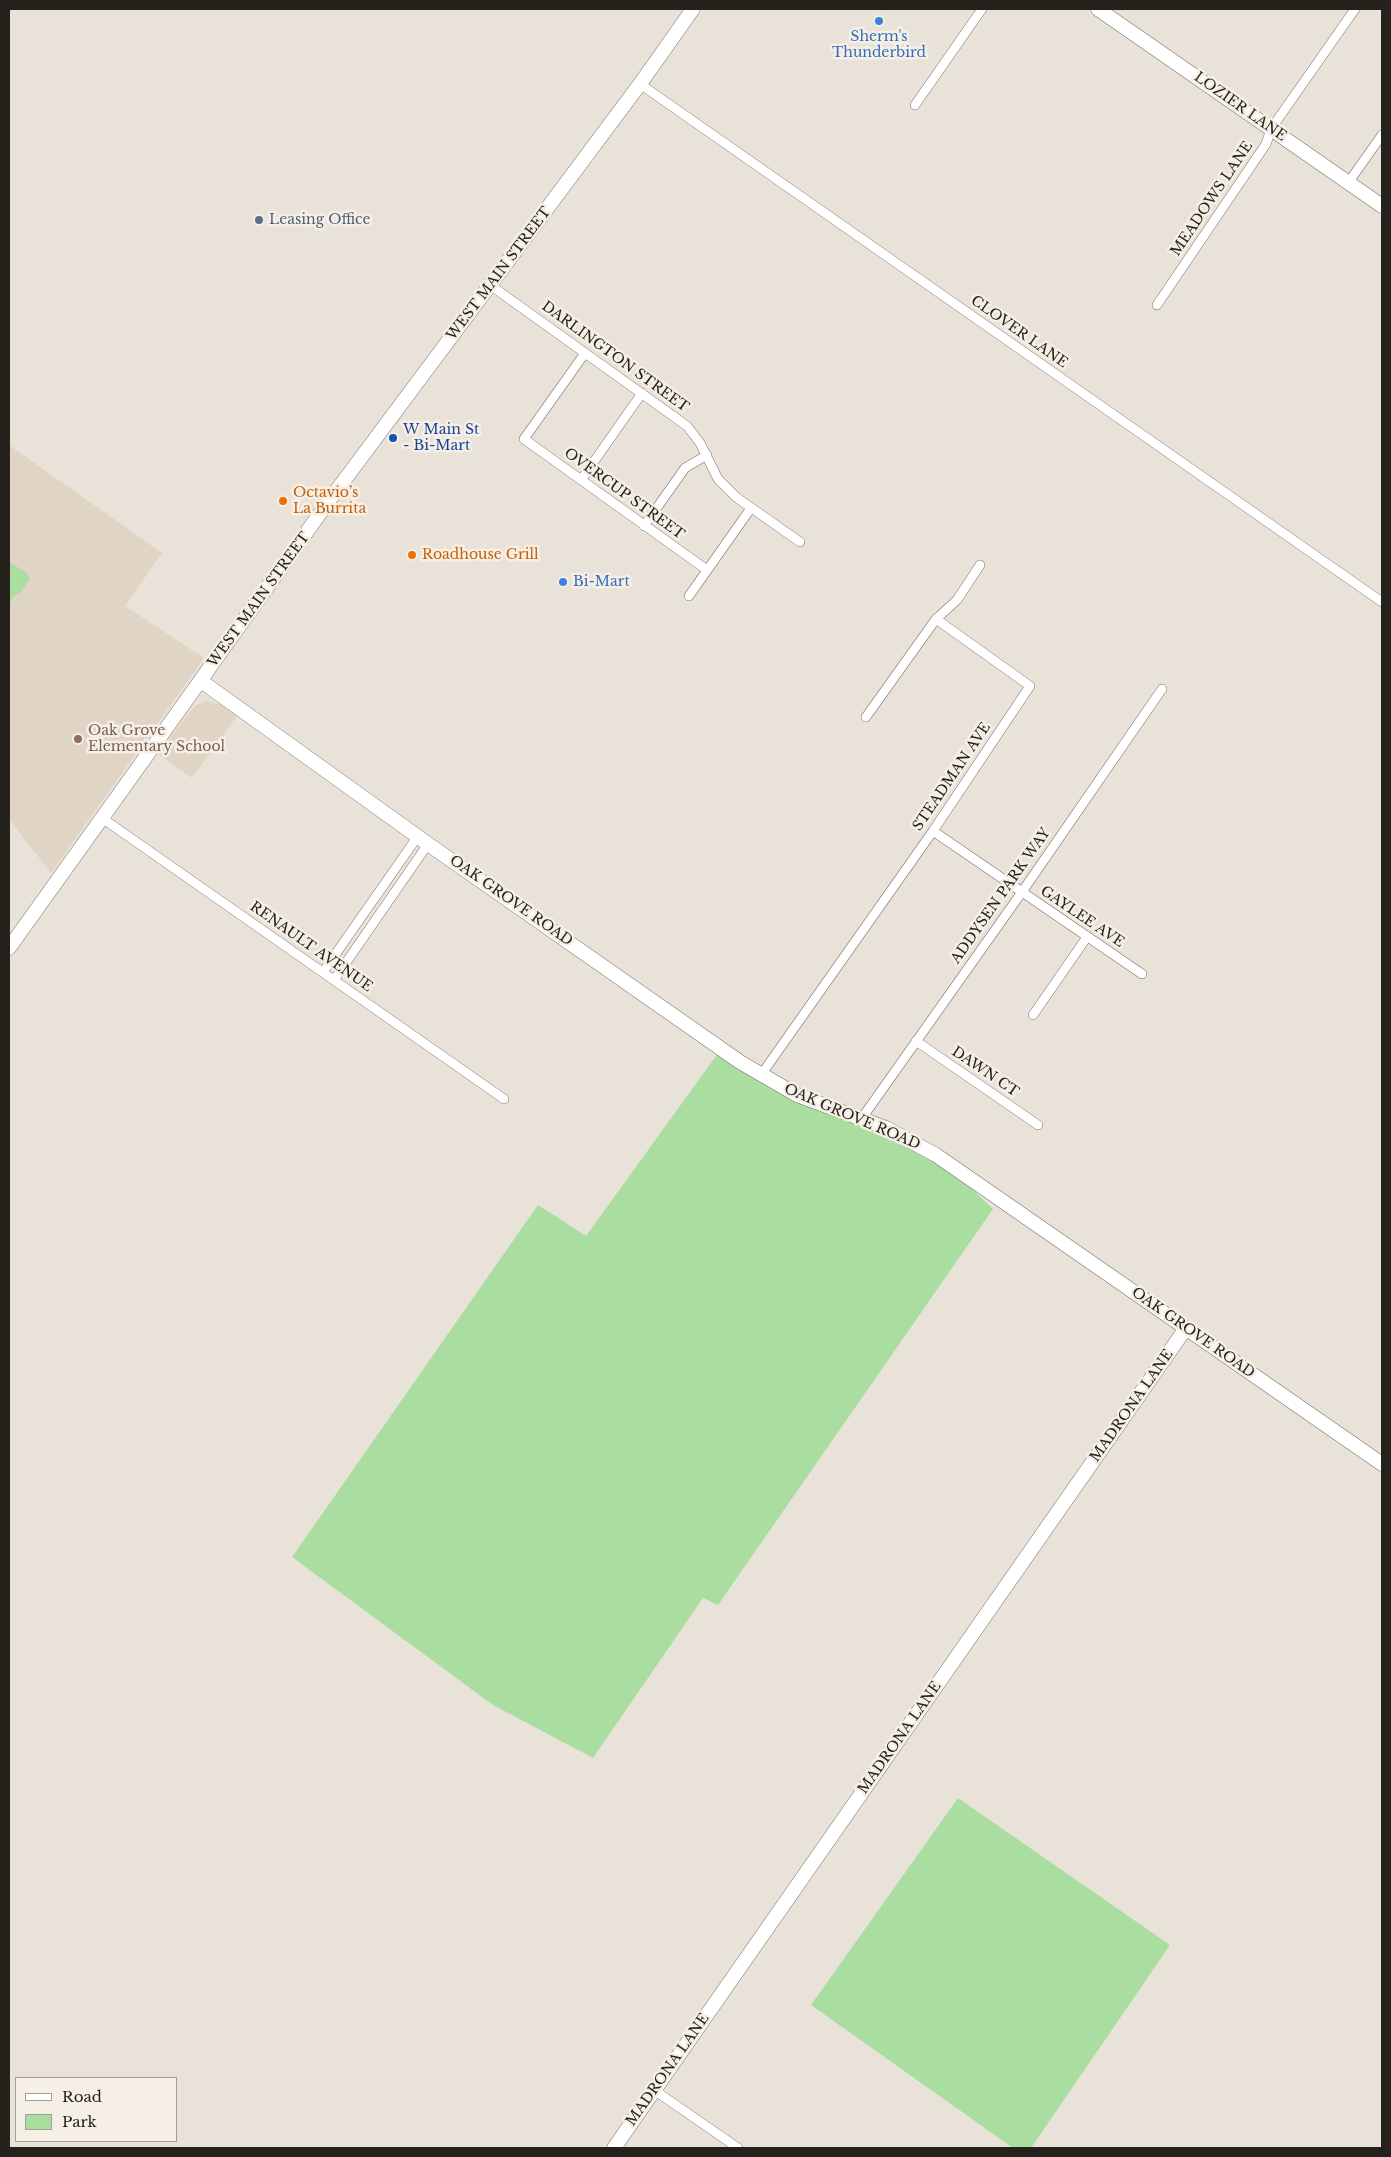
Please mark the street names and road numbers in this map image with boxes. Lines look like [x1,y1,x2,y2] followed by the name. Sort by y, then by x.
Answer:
[1191,69,1289,145] street label: LOZIER LANE
[1167,139,1257,259] street label: MEADOWS LANE
[444,204,554,344] street label: WEST MAIN STREET
[967,292,1071,372] street label: CLOVER LANE
[538,298,692,416] street label: DARLINGTON STREET
[561,445,687,543] street label: OVERCUP STREET
[205,529,313,671] street label: WEST MAIN STREET
[910,720,994,834] street label: STEADMAN AVE
[948,825,1054,967] street label: ADDYSEN PARK WAY
[446,852,576,950] street label: OAK GROVE ROAD
[1037,883,1127,951] street label: GAYLEE AVE
[247,898,375,996] street label: RENAULT AVENUE
[948,1043,1022,1101] street label: DAWN CT
[781,1081,923,1153] street label: OAK GROVE ROAD
[1128,1284,1258,1382] street label: OAK GROVE ROAD
[1087,1347,1177,1465] street label: MADRONA LANE
[855,1679,945,1797] street label: MADRONA LANE
[623,2011,713,2129] street label: MADRONA LANE

